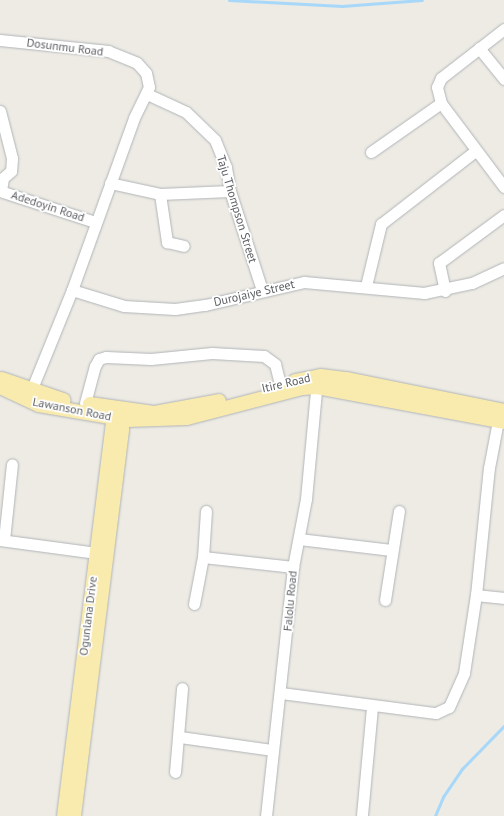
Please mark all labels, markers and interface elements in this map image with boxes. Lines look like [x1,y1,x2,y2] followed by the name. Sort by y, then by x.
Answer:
[26,35,104,59] street label: Dosunmu Road
[214,153,260,265] street label: Taju Thompson Street
[9,187,87,225] street label: Adedoyin Road
[212,277,296,309] street label: Durojaiye Street
[260,370,312,396] street label: Itire Road
[31,394,113,424] street label: Lawanson Road
[280,570,300,632] street label: Falolu Road
[76,576,100,656] street label: Ogunlana Drive

